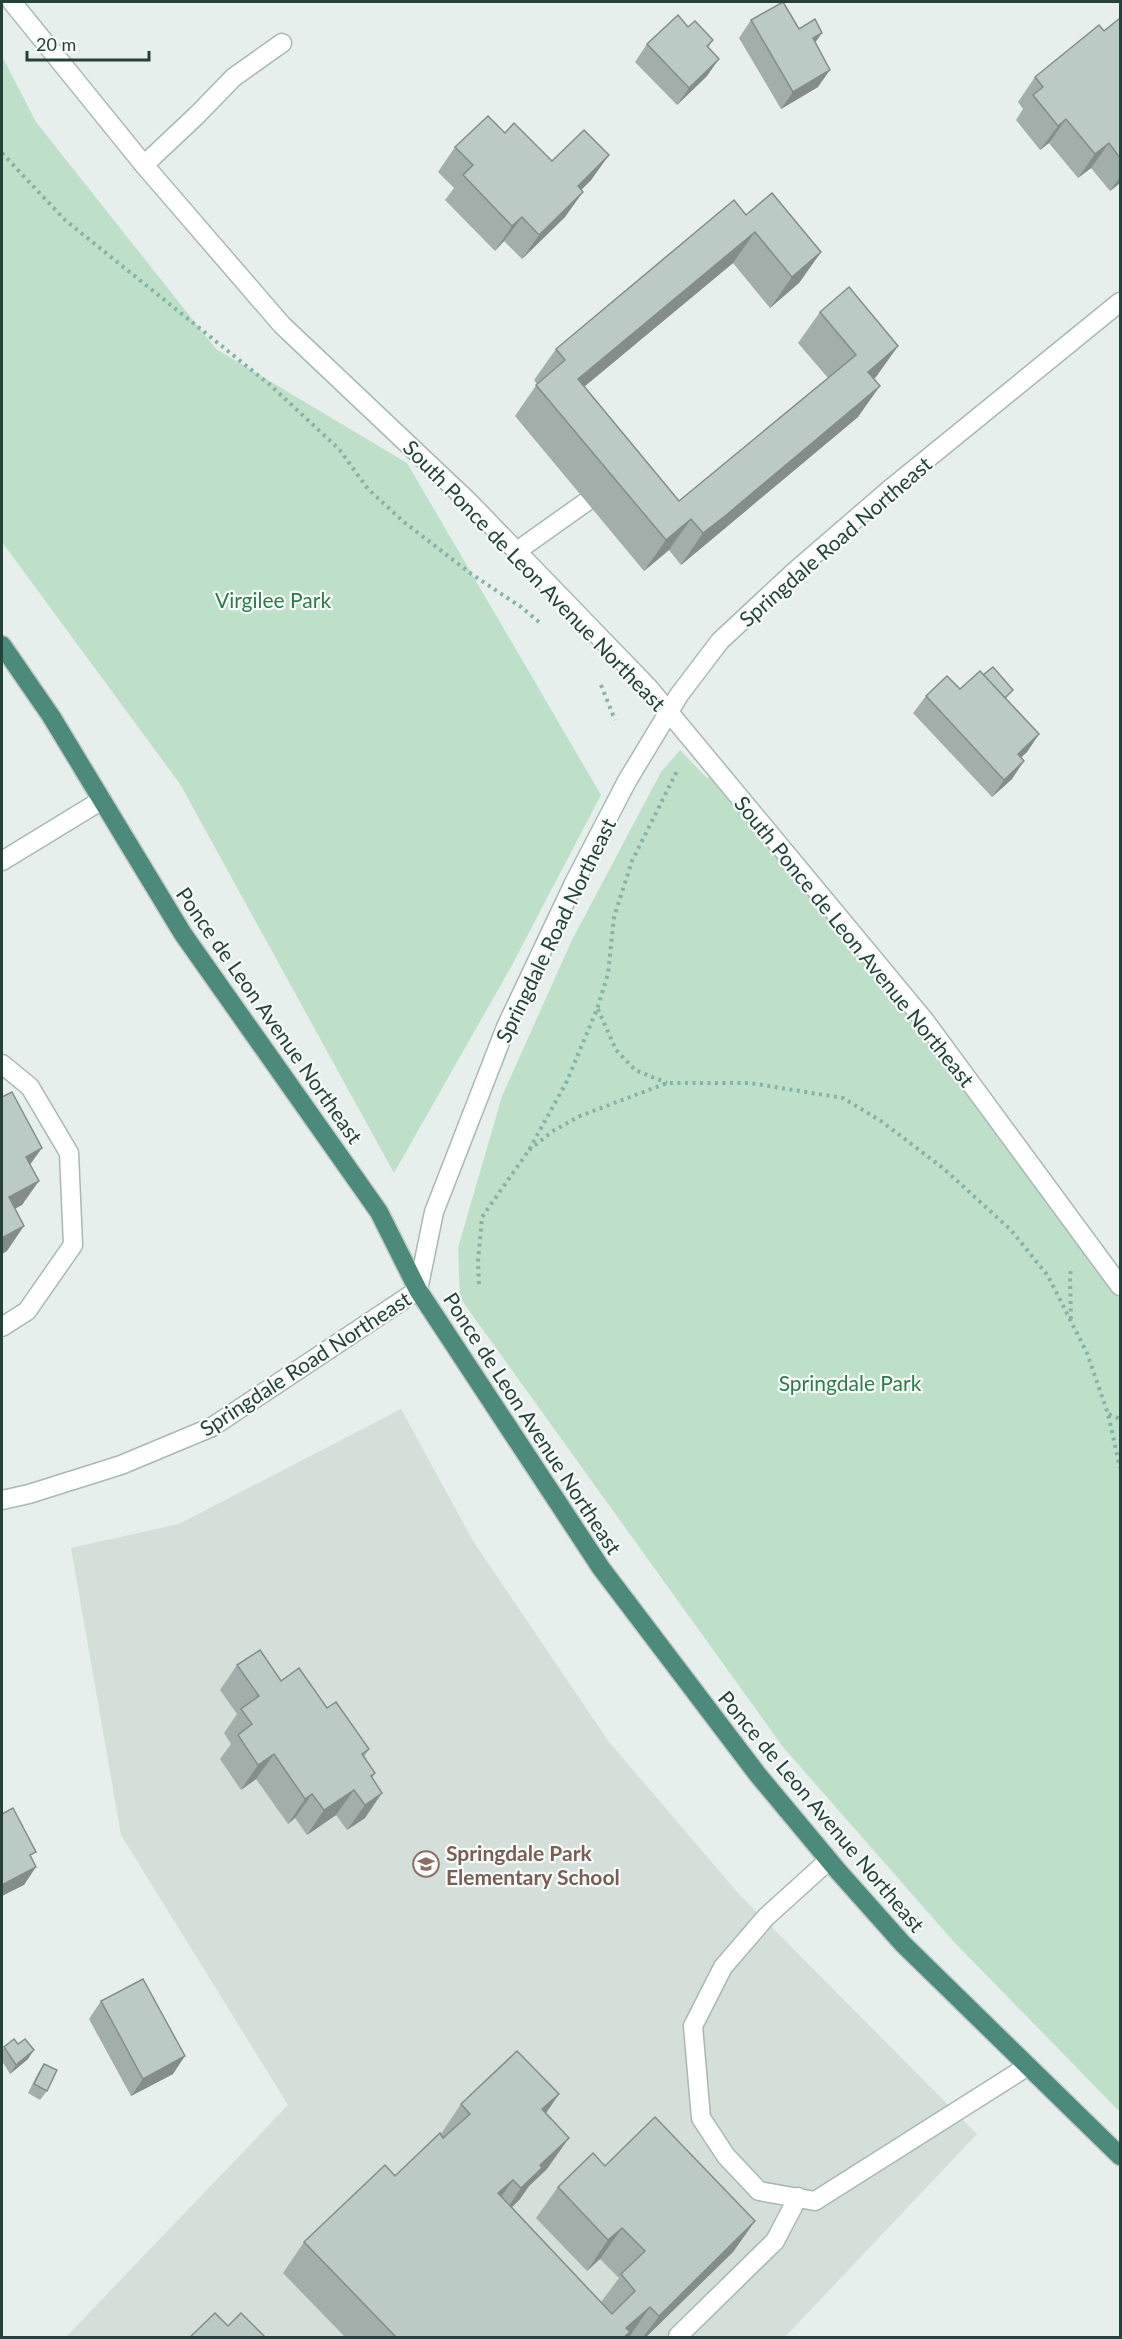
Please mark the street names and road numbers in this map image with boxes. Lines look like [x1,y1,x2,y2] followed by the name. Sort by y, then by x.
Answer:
[399,434,672,716] street label: South Ponce de Leon Avenue Northeast
[734,450,937,631] street label: Springdale Road Northeast
[730,791,980,1092] street label: South Ponce de Leon Avenue Northeast
[490,813,620,1046] street label: Springdale Road Northeast
[172,882,369,1148] street label: Ponce de Leon Avenue Northeast
[195,1285,415,1441] street label: Springdale Road Northeast
[439,1287,627,1559] street label: Ponce de Leon Avenue Northeast
[714,1685,931,1937] street label: Ponce de Leon Avenue Northeast

